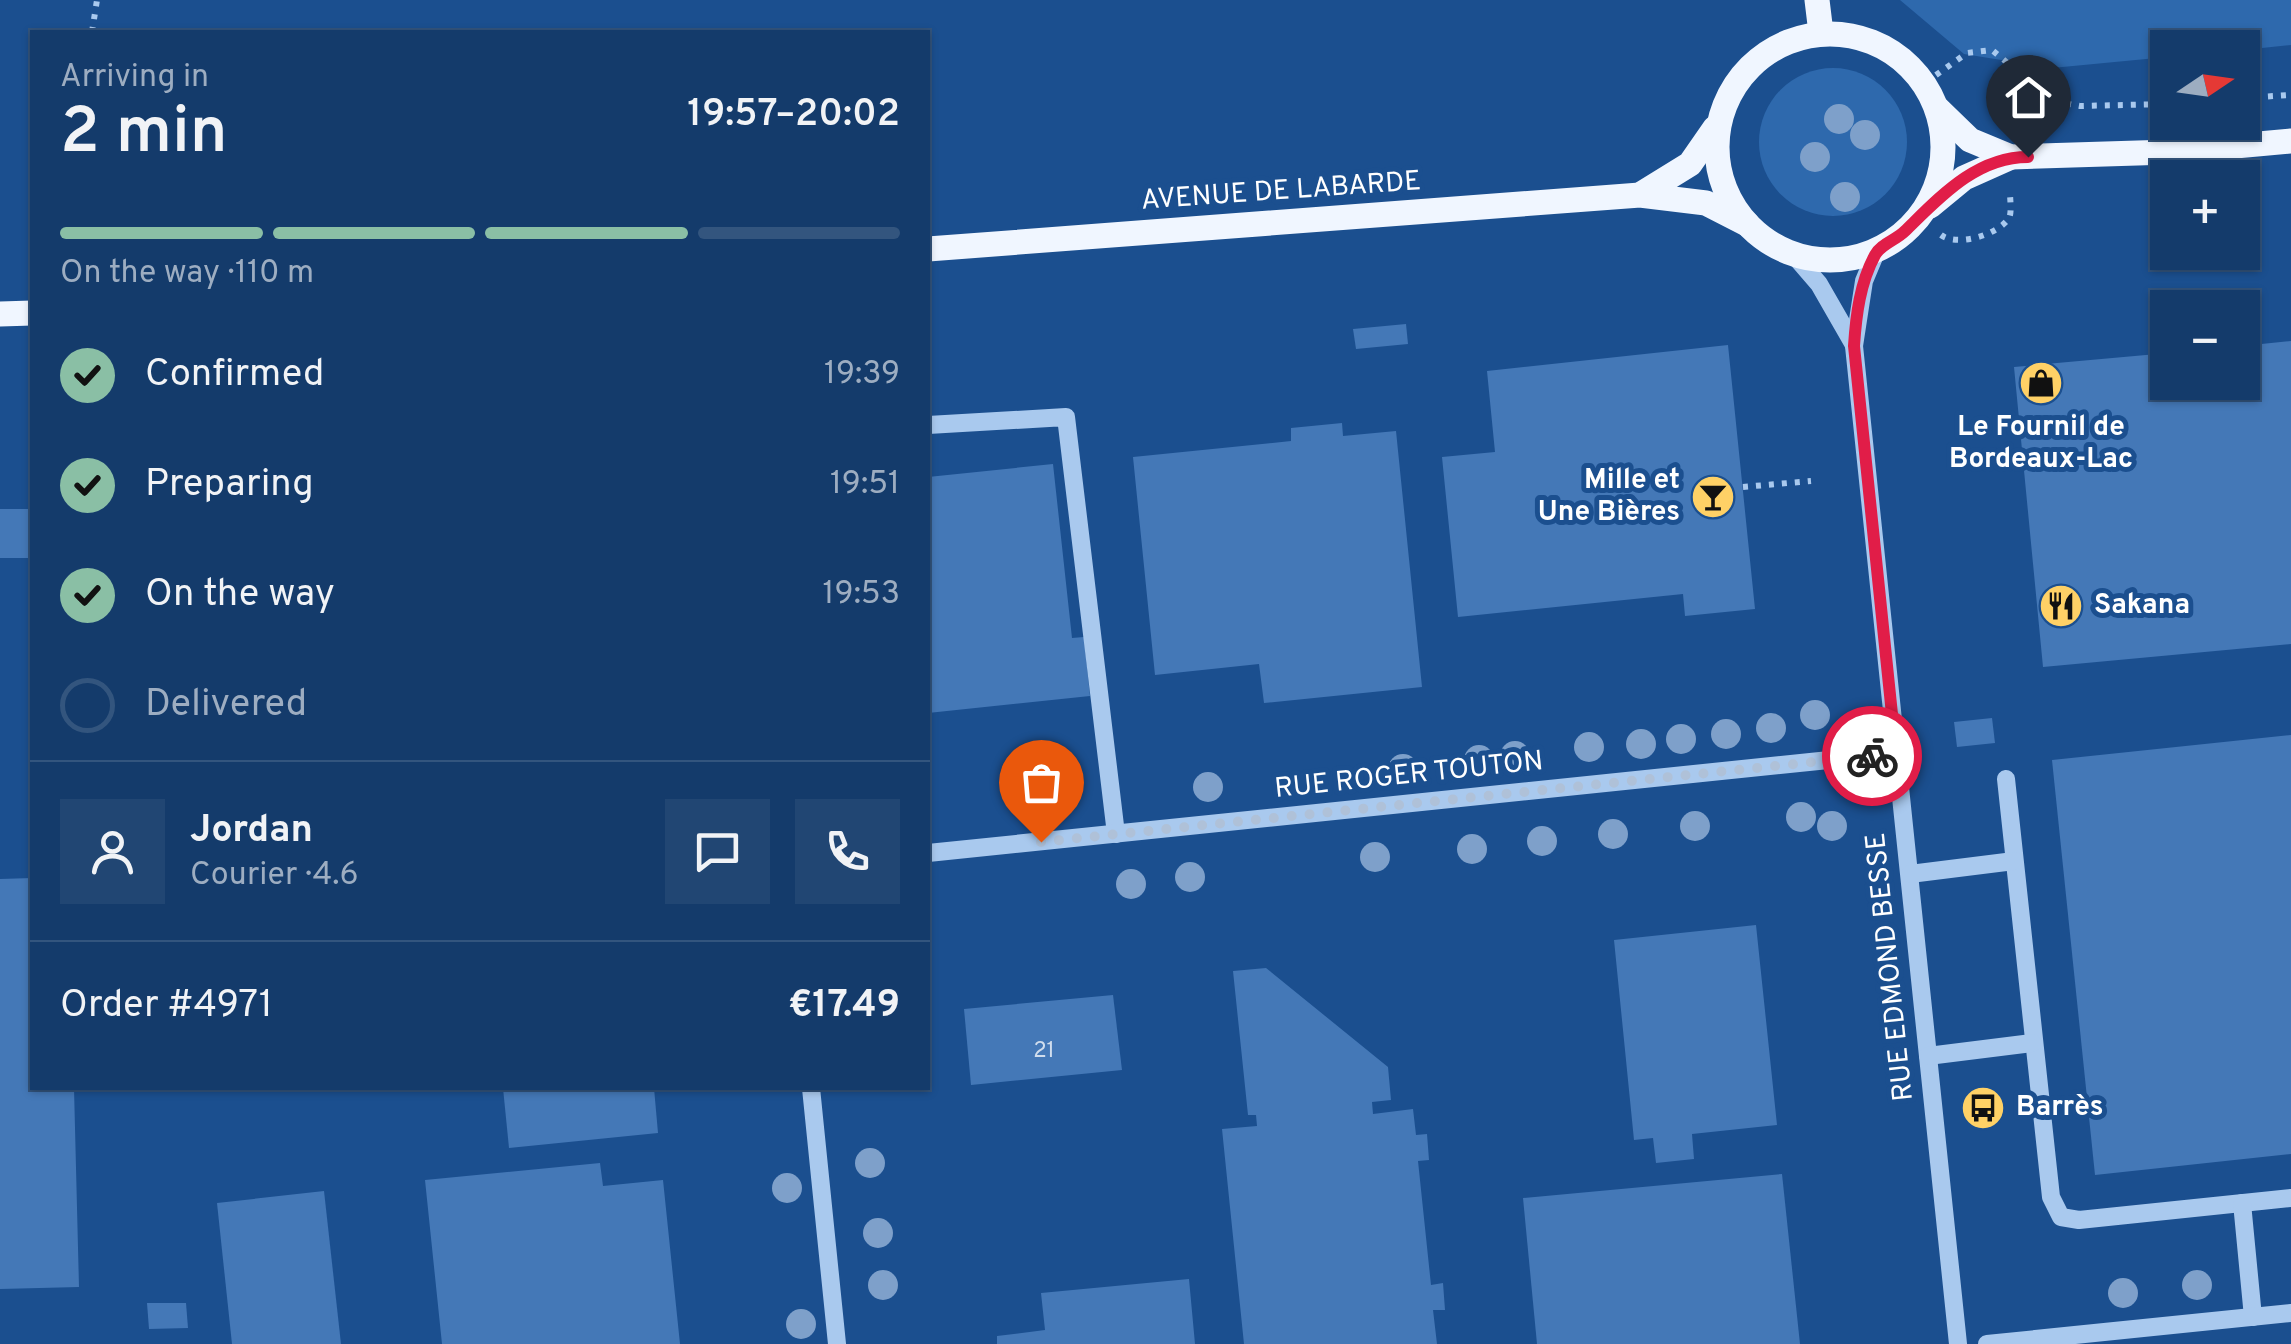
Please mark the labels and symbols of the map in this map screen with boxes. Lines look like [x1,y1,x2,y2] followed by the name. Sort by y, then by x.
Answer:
[2150,30,2260,140] north arrow
[1986,55,2071,158] pin
[1140,164,1422,220] street label: AVENUE DE LABARDE
[2018,360,2064,406] shop icon: Le Fournil de Bordeaux-Lac
[1949,410,2133,478] place label: Le Fournil de Bordeaux-Lac
[1538,463,1680,531] place label: Mille et Une Bières
[1690,474,1736,520] bar icon: Mille et Une Bières
[2038,583,2084,629] restaurant icon: Sakana
[2094,588,2190,624] place label: Sakana
[1822,706,1922,806] courier
[999,740,1084,843] pin
[1273,744,1545,808] street label: RUE ROGER TOUTON
[1859,831,1923,1103] street label: RUE EDMOND BESSE
[1033,1038,1055,1065] house number: 21
[1960,1085,2006,1131] bus stop icon: Barrès
[2016,1090,2104,1126] place label: Barrès

